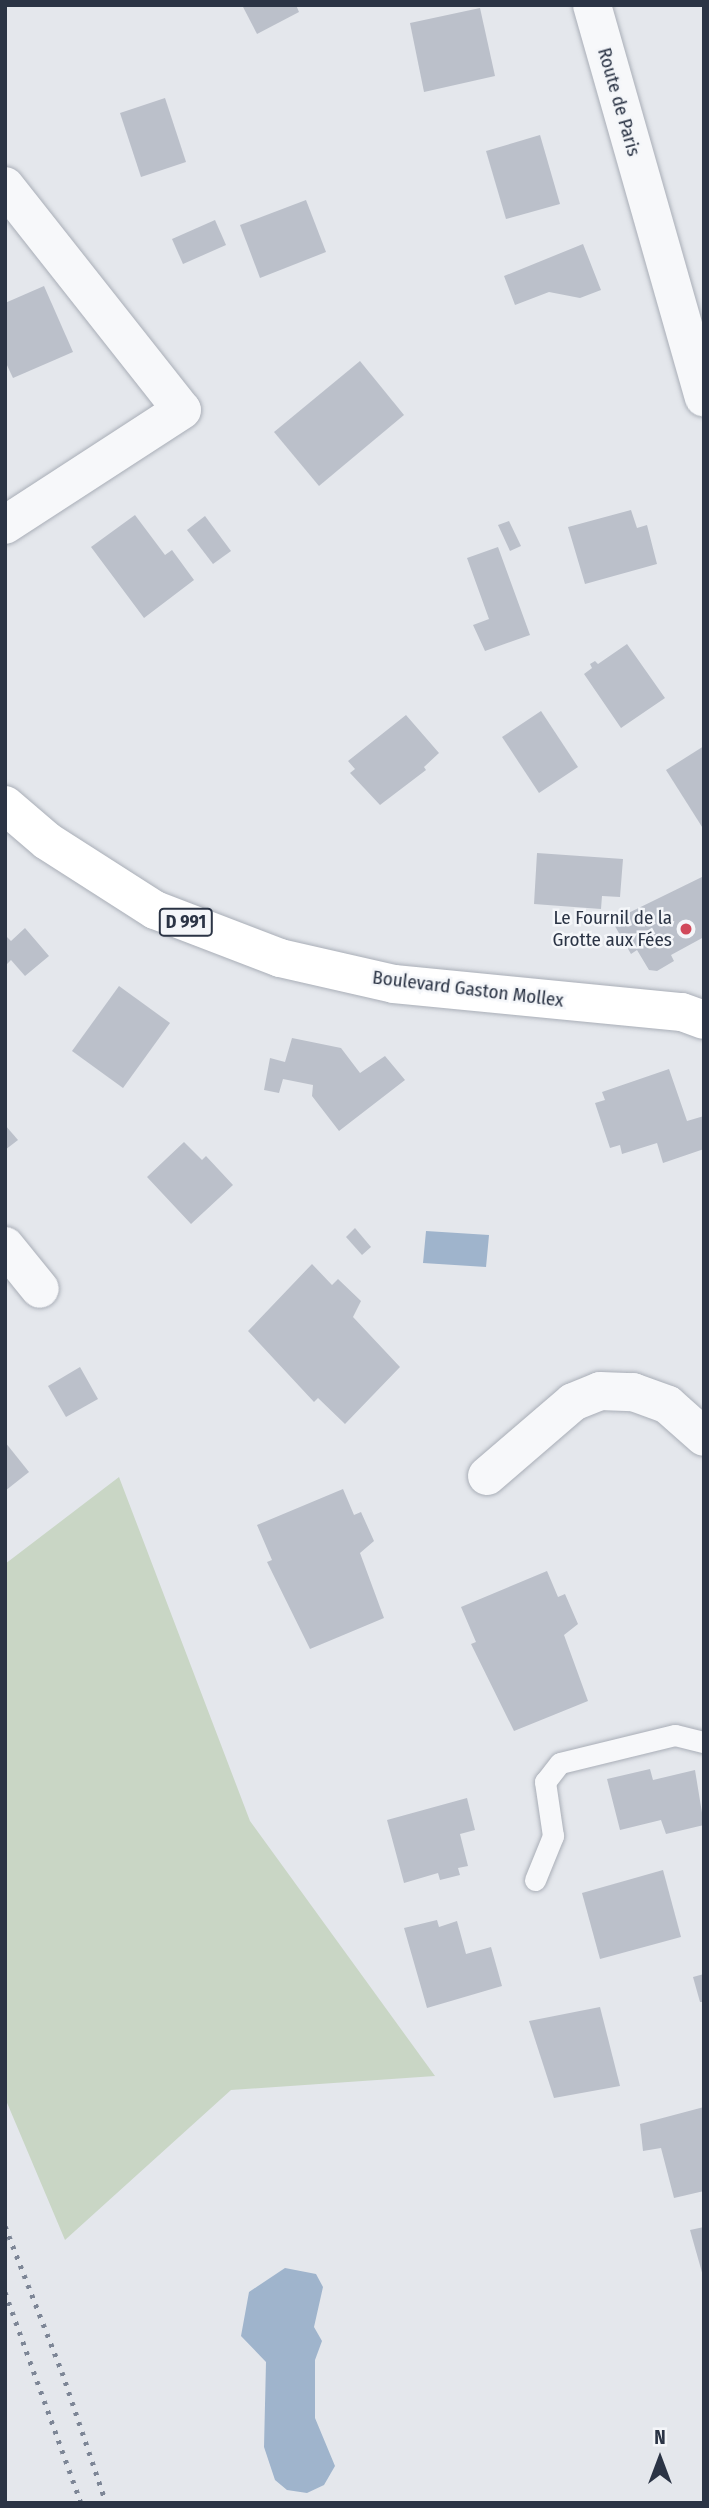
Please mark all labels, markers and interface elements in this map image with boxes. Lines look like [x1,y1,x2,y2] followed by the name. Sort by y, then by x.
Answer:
[593,45,645,159] street label: Route de Paris
[552,907,672,951] place label: Le Fournil de la Grotte aux Fées
[158,908,214,937] road number: D 991
[678,921,694,937] marker: Le Fournil de la Grotte aux Fées
[371,966,565,1012] street label: Boulevard Gaston Mollex
[625,2424,695,2494] north arrow
[654,2426,666,2449] text: N

